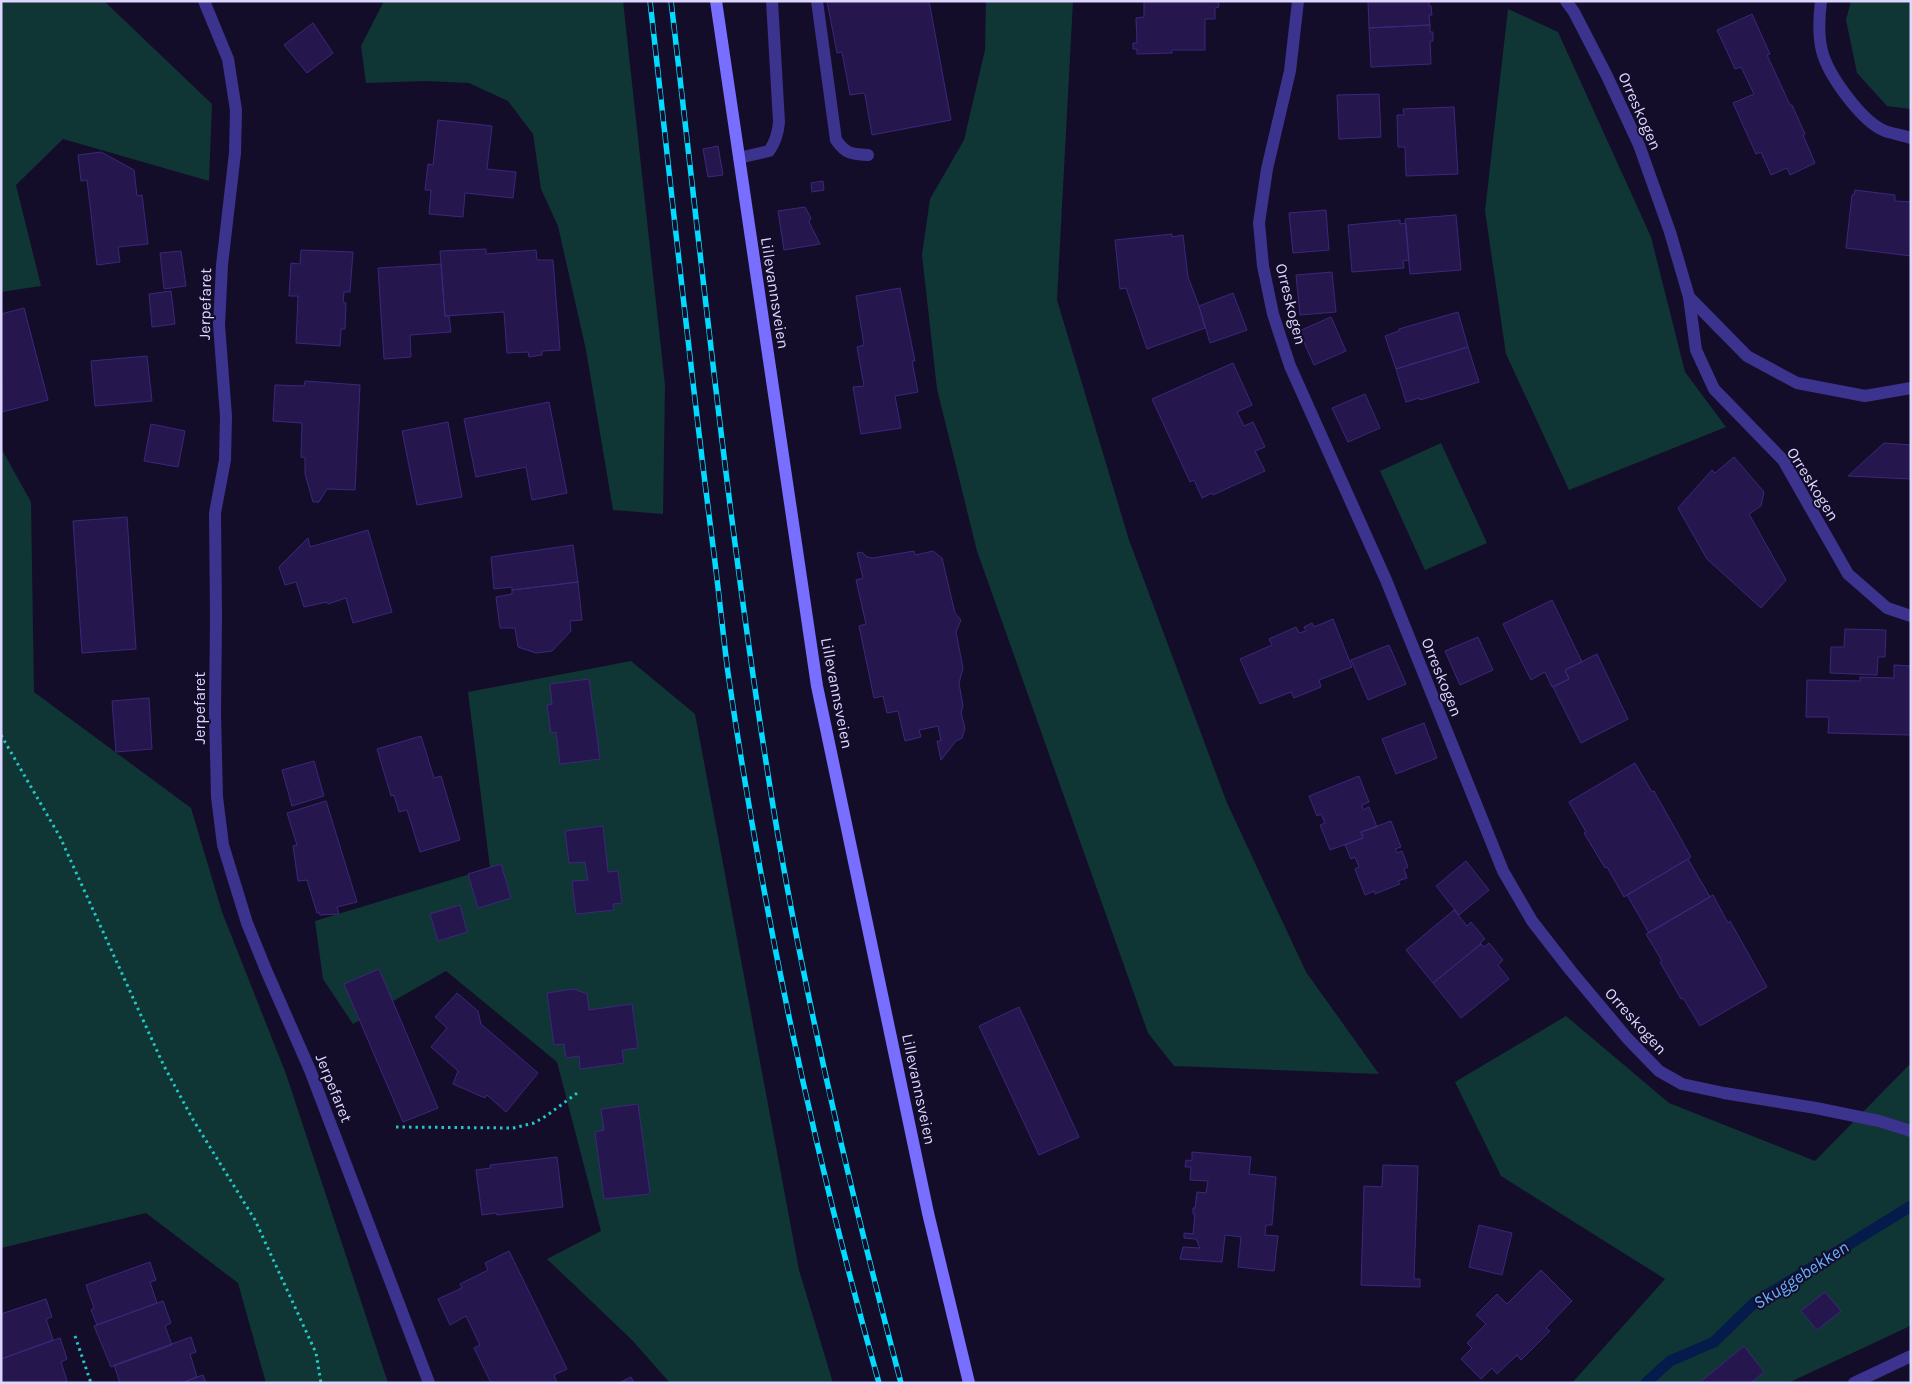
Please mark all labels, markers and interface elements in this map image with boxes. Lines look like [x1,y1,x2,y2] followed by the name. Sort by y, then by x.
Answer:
[1614,69,1666,153] street label: Orreskogen
[757,236,793,350] street label: Lillevannsveien
[1272,261,1310,347] street label: Orreskogen
[195,268,215,340] street label: Jerpefaret
[1783,444,1843,524] street label: Orreskogen
[1418,635,1466,719] street label: Orreskogen
[817,636,857,750] street label: Lillevannsveien
[190,672,209,744] street label: Jerpefaret
[1601,984,1671,1058] street label: Orreskogen
[898,1032,940,1146] street label: Lillevannsveien
[312,1051,356,1125] street label: Jerpefaret
[1749,1236,1853,1314] water label: Skuggebekken

